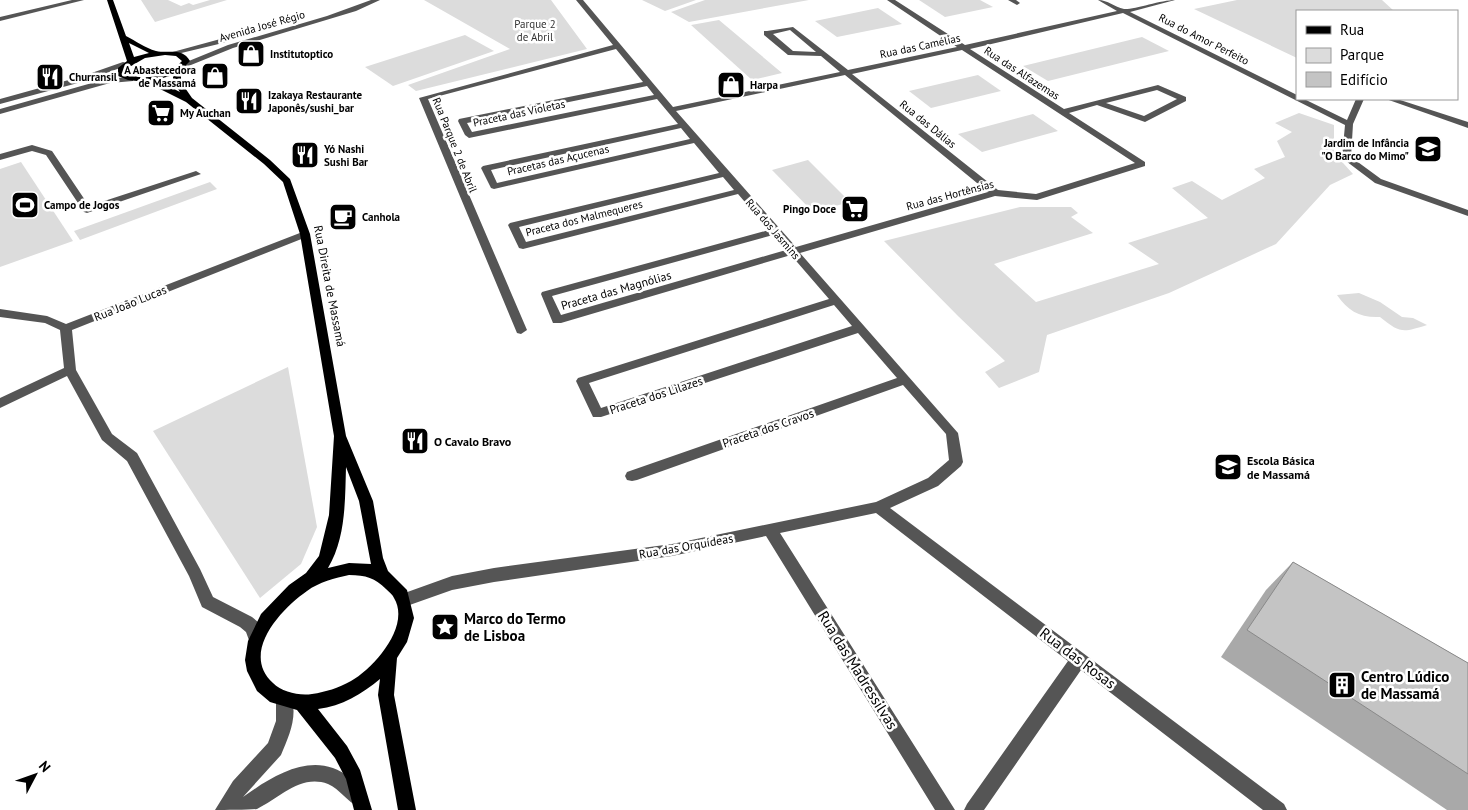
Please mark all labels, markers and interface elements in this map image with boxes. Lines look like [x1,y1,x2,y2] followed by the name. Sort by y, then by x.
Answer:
[217,7,307,45] street label: Avenida José Régio
[1156,10,1252,68] street label: Rua do Amor Perfeito
[1296,10,1458,100] legend
[514,17,556,44] park label: Parque 2 de Abril
[1340,20,1364,39] text: Rua
[878,31,962,61] street label: Rua das Camélias
[236,39,266,69] shop icon: Institutoptico
[982,43,1063,103] street label: Rua das Alfazemas
[1340,45,1384,64] text: Parque
[270,47,333,61] place label: Institutoptico
[200,61,230,91] shop icon: A Abastecedora de Massamá
[35,62,65,92] restaurant icon: Churransil
[124,63,196,90] place label: A Abastecedora de Massamá
[69,70,118,84] place label: Churransil
[716,70,746,100] shop icon: Harpa
[1340,70,1388,89] text: Edifício
[750,78,778,92] place label: Harpa
[234,86,264,116] restaurant icon: Izakaya Restaurante Japonês/sushi_bar
[267,88,363,115] place label: Izakaya Restaurante Japonês/sushi_bar
[430,95,481,195] street label: Rua Parque 2 de Abril
[472,96,567,130] street label: Praceta das Violetas
[897,97,959,151] street label: Rua das Dálias
[146,98,176,128] supermarket icon: My Auchan
[180,106,231,120] place label: My Auchan
[1413,134,1443,164] school or university icon: Jardim de Infância "O Barco do Mimo"
[1321,136,1409,163] place label: Jardim de Infância "O Barco do Mimo"
[290,140,320,170] restaurant icon: Yó Nashi Sushi Bar
[506,141,611,179] street label: Pracetas das Açucenas
[323,142,368,169] place label: Yó Nashi Sushi Bar
[905,177,996,213] street label: Rua das Hortênsias
[10,190,40,220] sports icon: Campo de Jogos
[840,194,870,224] supermarket icon: Pingo Doce
[743,196,803,263] street label: Rua dos Jasmins
[524,197,644,239] street label: Praceta dos Malmequeres
[44,198,120,212] place label: Campo de Jogos
[328,202,358,232] cafe icon: Canhola
[783,202,836,216] place label: Pingo Doce
[362,210,400,224] place label: Canhola
[311,224,349,348] street label: Rua Direita de Massamá
[559,267,673,313] street label: Praceta das Magnólias
[91,282,169,324] street label: Rua João Lucas
[607,373,705,417] street label: Praceta dos Lilazes
[720,405,816,451] street label: Praceta dos Cravos
[400,426,430,456] restaurant icon: O Cavalo Bravo
[434,434,512,449] place label: O Cavalo Bravo
[1213,452,1243,482] school or university icon: Escola Básica de Massamá
[1247,453,1315,482] place label: Escola Básica de Massamá
[638,530,734,562] street label: Rua das Orquídeas
[814,607,902,733] street label: Rua das Madressilvas
[464,609,566,645] place label: Marco do Termo de Lisboa
[430,612,460,642] place icon: Marco do Termo de Lisboa
[1036,623,1120,693] street label: Rua das Rosas
[1361,667,1449,703] place label: Centro Lúdico de Massamá
[1327,670,1357,700] building icon: Centro Lúdico de Massamá
[10,750,60,800] north arrow
[35,757,55,776] text: N

